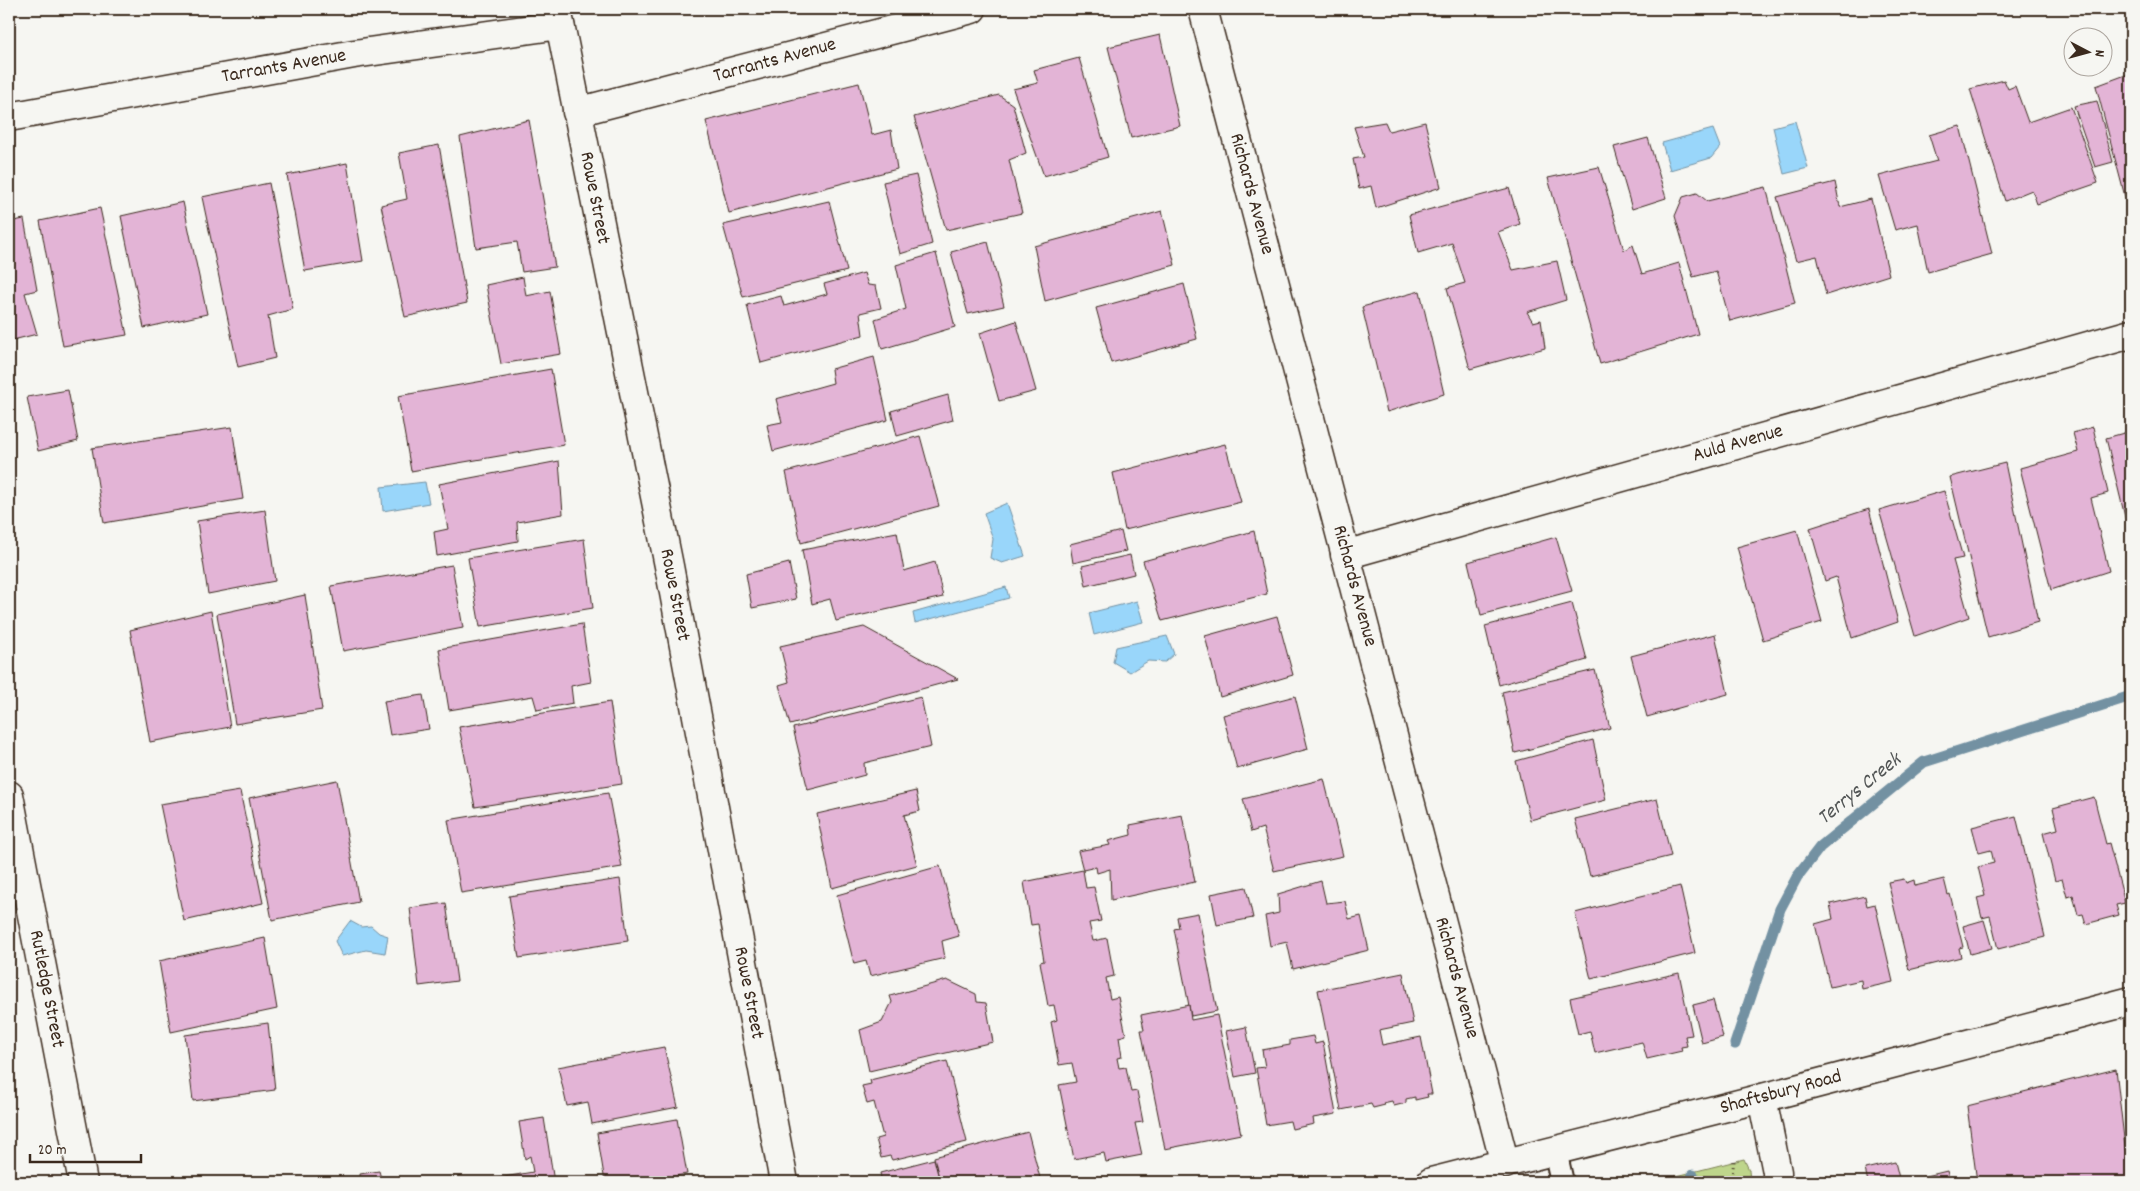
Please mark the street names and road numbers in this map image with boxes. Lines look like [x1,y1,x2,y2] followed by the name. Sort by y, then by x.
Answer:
[711,31,840,91] street label: Tarrants Avenue
[220,42,349,92] street label: Tarrants Avenue
[1221,130,1281,258] street label: Richards Avenue
[571,149,617,247] street label: Rowe Street
[1689,418,1787,470] street label: Auld Avenue
[1324,522,1384,650] street label: Richards Avenue
[651,546,697,644] street label: Rowe Street
[1426,914,1486,1042] street label: Richards Avenue
[21,928,71,1050] street label: Rutledge Street
[725,944,771,1042] street label: Rowe Street
[1717,1063,1845,1123] street label: Shaftsbury Road

